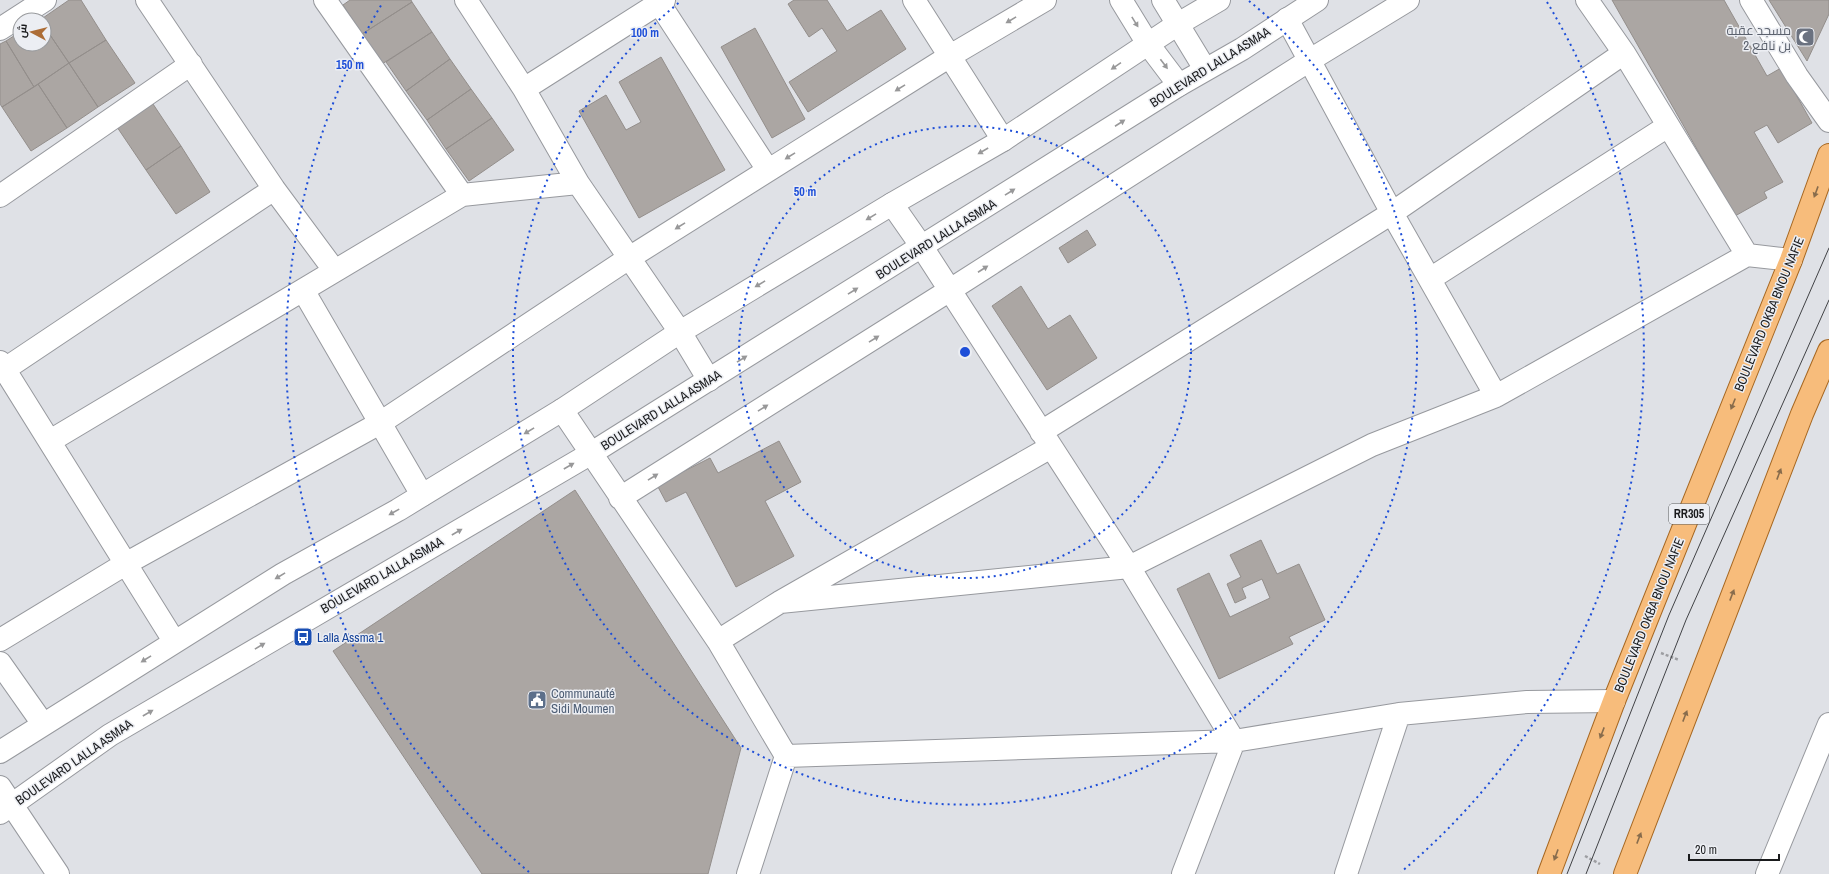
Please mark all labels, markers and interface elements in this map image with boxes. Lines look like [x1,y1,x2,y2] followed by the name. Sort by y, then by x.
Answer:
[12,12,52,52] north arrow
[1006,16,1016,24] one-way arrow
[1131,16,1138,28] one-way arrow
[1147,22,1274,111] street label: BOULEVARD LALLA ASMAA
[1726,22,1791,54] place label: مسجد عقبة بن نافع 2
[14,23,30,39] text: ش
[631,25,659,41] text: 100 m
[1794,26,1816,48] mosque icon: مسجد عقبة بن نافع 2
[336,57,364,73] text: 150 m
[1160,59,1168,70] one-way arrow
[1110,62,1122,69] one-way arrow
[894,84,906,91] one-way arrow
[1114,119,1126,126] one-way arrow
[977,148,989,155] one-way arrow
[784,153,796,160] one-way arrow
[794,184,816,200] text: 50 m
[1812,186,1818,198] one-way arrow
[1005,188,1016,196] one-way arrow
[873,194,1000,283] street label: BOULEVARD LALLA ASMAA
[865,213,877,220] one-way arrow
[674,222,686,229] one-way arrow
[1730,234,1808,394] street label: BOULEVARD OKBA BNOU NAFIE
[978,265,988,273] one-way arrow
[755,280,765,288] one-way arrow
[847,287,859,294] one-way arrow
[868,335,879,342] one-way arrow
[958,345,972,359] centre of rings
[736,356,748,363] one-way arrow
[598,365,725,454] street label: BOULEVARD LALLA ASMAA
[1730,399,1736,411] one-way arrow
[758,404,769,412] one-way arrow
[523,427,535,434] one-way arrow
[563,463,575,470] one-way arrow
[1777,467,1783,479] one-way arrow
[648,473,659,481] one-way arrow
[1669,504,1709,524] road number: RR305
[388,509,400,516] one-way arrow
[451,528,463,535] one-way arrow
[318,532,447,617] street label: BOULEVARD LALLA ASMAA
[1610,535,1688,695] street label: BOULEVARD OKBA BNOU NAFIE
[274,572,286,579] one-way arrow
[1730,589,1736,601] one-way arrow
[292,626,314,648] bus stop icon: Lalla Assma 1
[317,629,383,646] place label: Lalla Assma 1
[254,643,266,650] one-way arrow
[141,655,151,663] one-way arrow
[551,685,615,717] place label: Communauté Sidi Moumen
[526,689,548,711] public building icon: Communauté Sidi Moumen
[142,709,154,716] one-way arrow
[1683,710,1689,722] one-way arrow
[12,715,137,809] street label: BOULEVARD LALLA ASMAA
[1598,727,1604,739] one-way arrow
[1636,831,1642,843] one-way arrow
[1689,836,1779,862] scale bar
[1695,842,1717,858] text: 20 m
[1553,849,1559,861] one-way arrow

